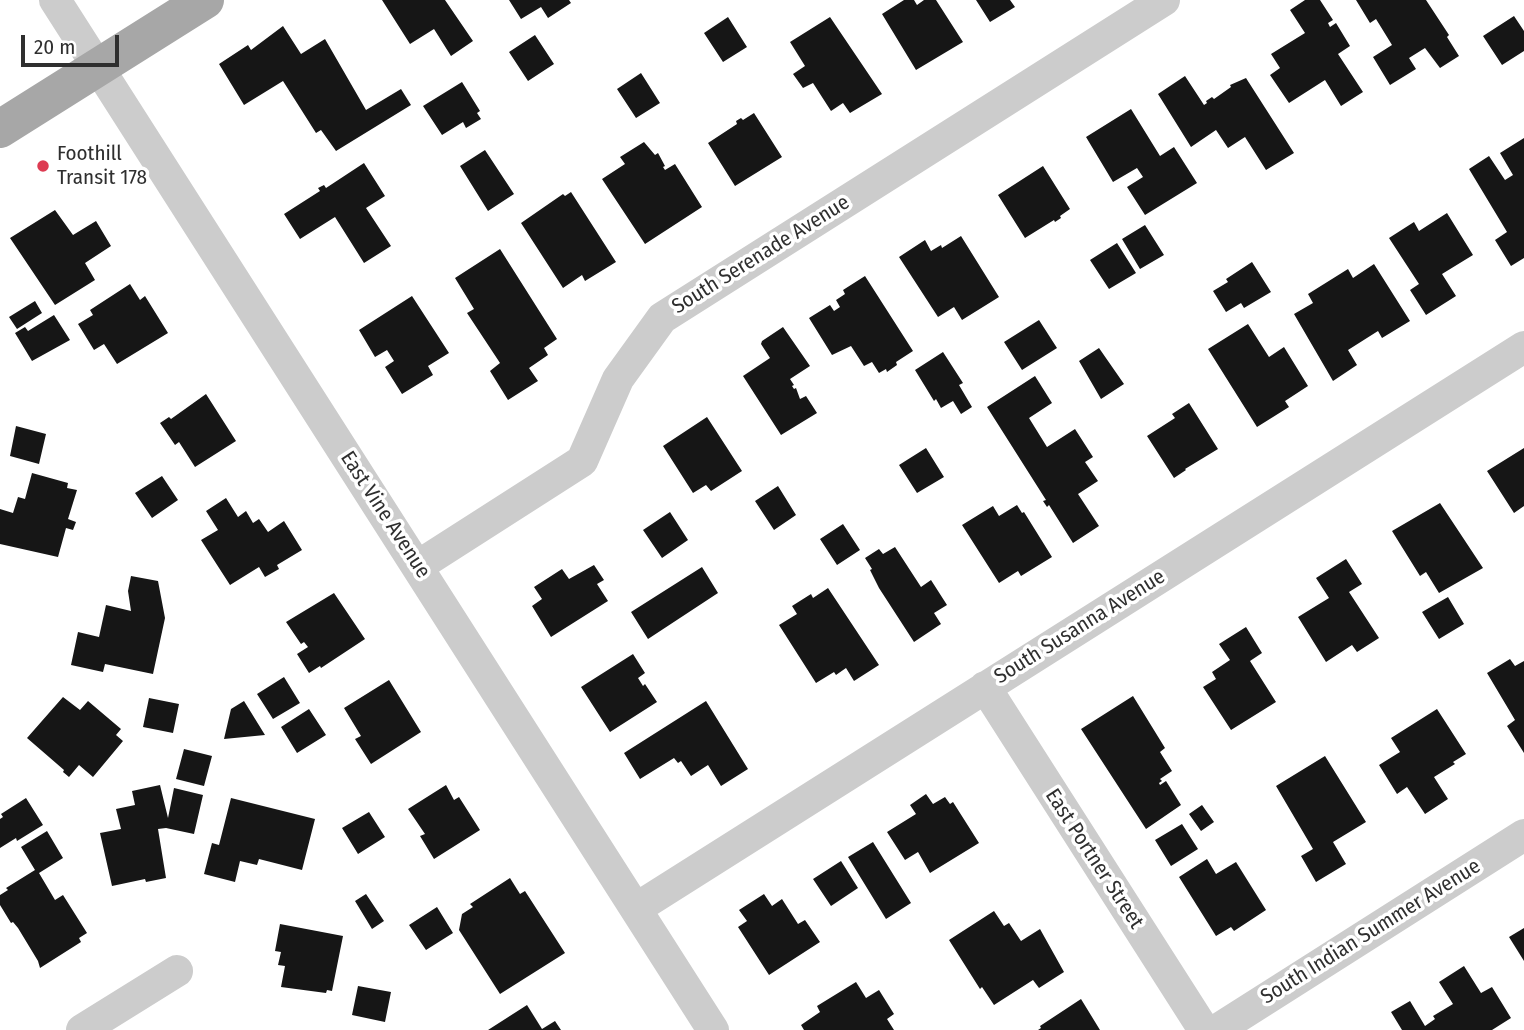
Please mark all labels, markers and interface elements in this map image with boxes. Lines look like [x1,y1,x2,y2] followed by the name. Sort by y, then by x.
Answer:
[24,21,122,65] scale bar
[34,34,75,60] text: 20 m
[57,141,147,191] place label: Foothill Transit 178
[35,158,51,174] marker: Foothill Transit 178
[668,190,854,320] street label: South Serenade Avenue
[335,447,435,583] street label: East Vine Avenue
[990,564,1170,690] street label: South Susanna Avenue
[1039,784,1149,934] street label: East Portner Street
[1257,854,1485,1010] street label: South Indian Summer Avenue

